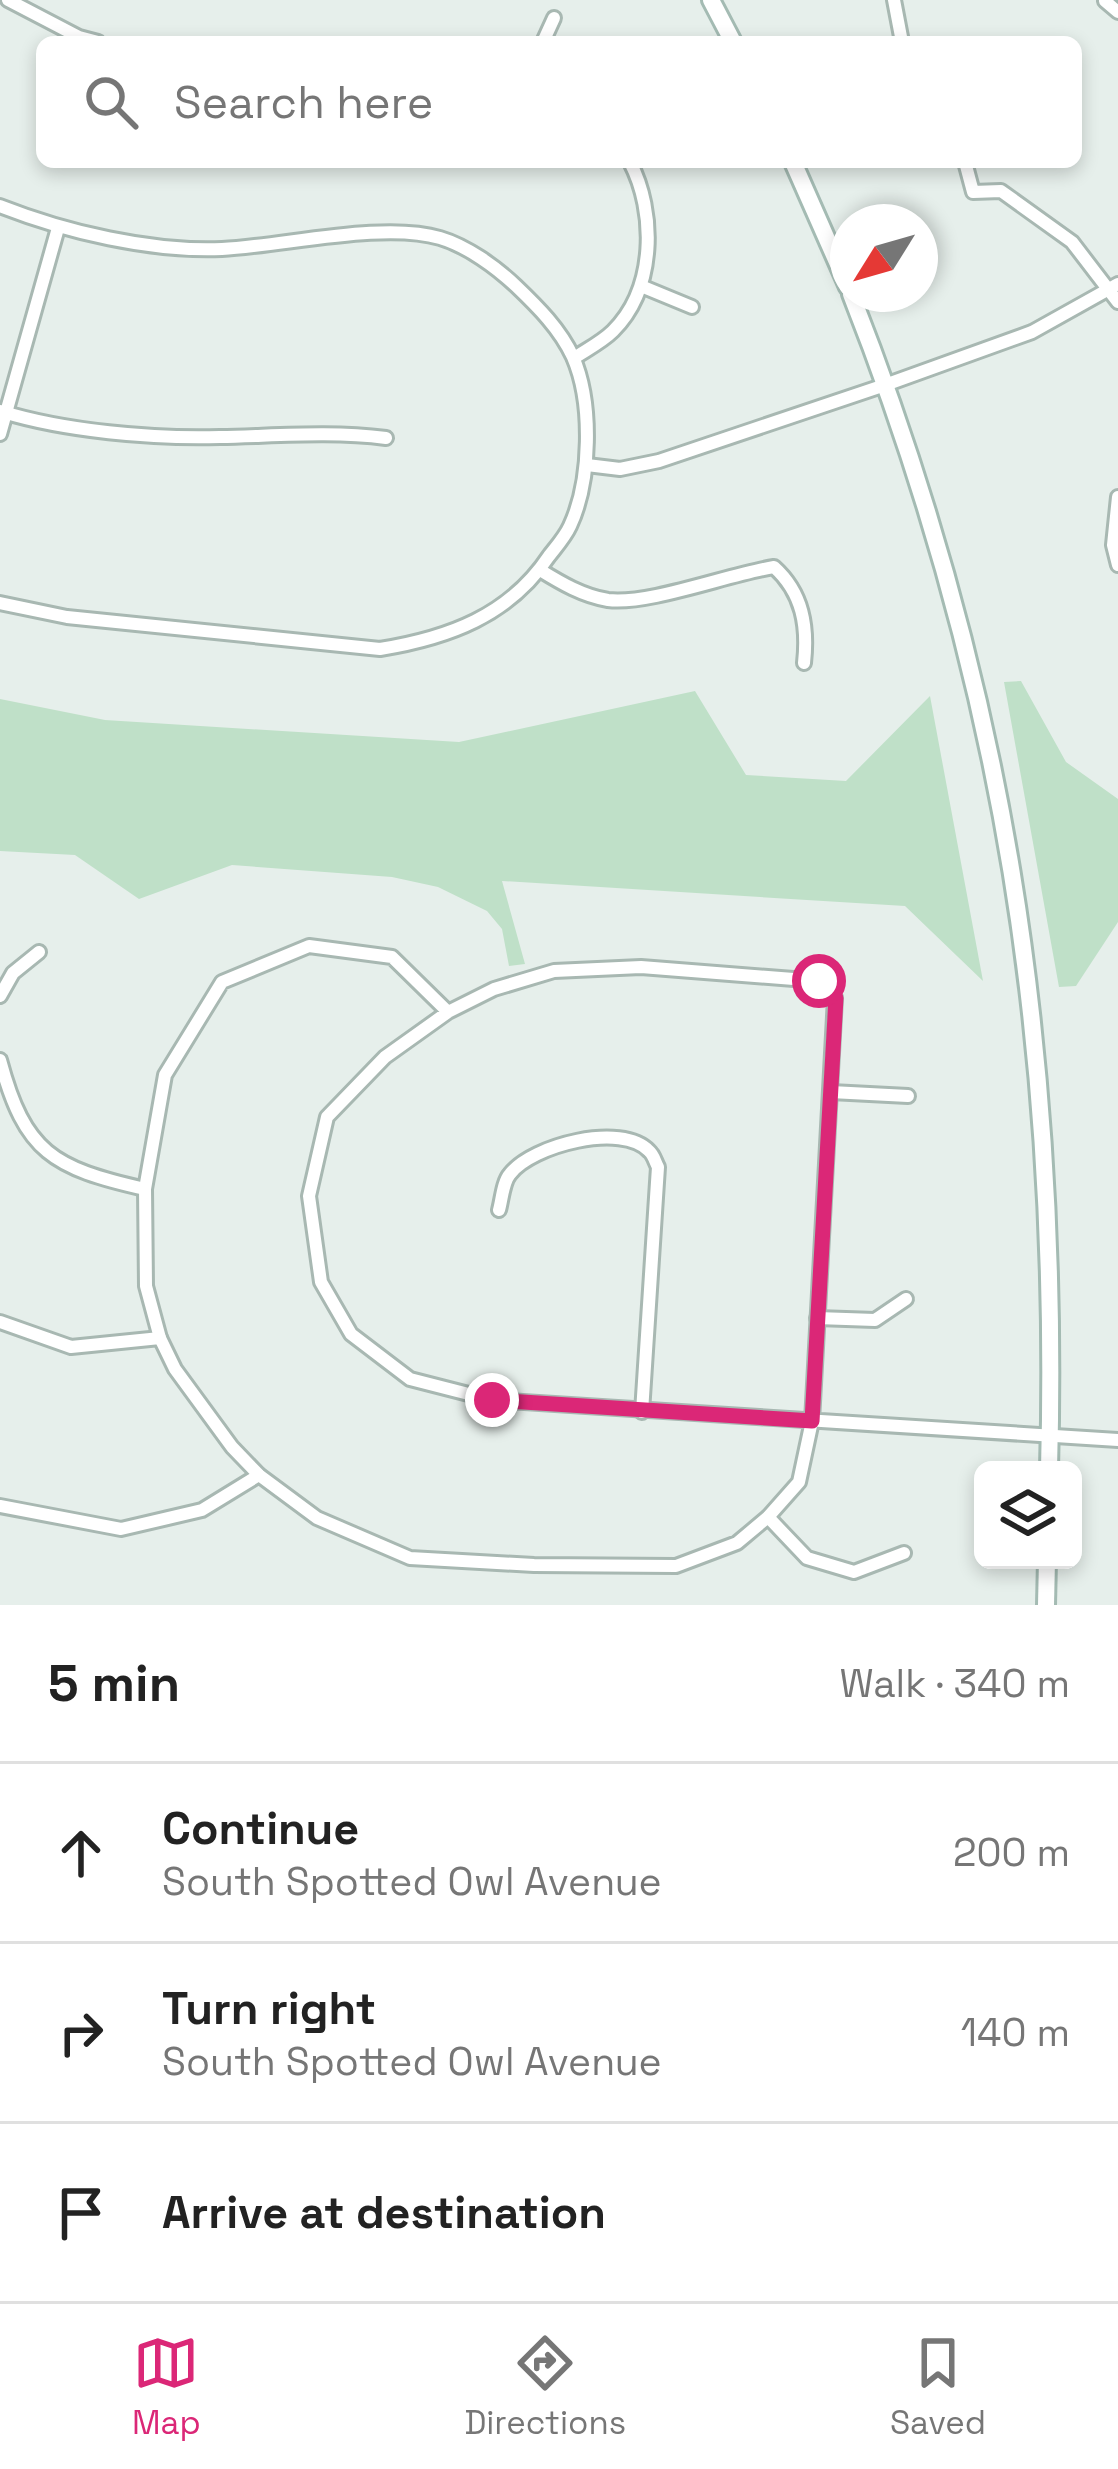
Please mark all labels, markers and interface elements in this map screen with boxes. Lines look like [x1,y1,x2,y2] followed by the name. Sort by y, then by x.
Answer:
[36,36,1082,168] search box
[78,69,144,135] icon: search
[174,74,433,131] text: Search here
[830,204,938,312] north arrow
[792,954,846,1008] route start
[465,1373,519,1427] route end
[974,1461,1082,1569] map controls
[974,1461,1082,1569] button: layers
[48,1651,180,1716] text: 5 min
[839,1659,1070,1708] text: Walk · 340 m
[162,1800,359,1857] text: Continue
[48,1820,114,1886] icon: ahead
[953,1828,1070,1877] text: 200 m
[162,1857,662,1906] text: South Spotted Owl Avenue
[162,1980,376,2037] text: Turn right
[48,2000,114,2066] icon: right
[961,2008,1070,2057] text: 140 m
[162,2037,662,2086] text: South Spotted Owl Avenue
[48,2180,114,2246] icon: arrive
[162,2184,606,2241] text: Arrive at destination
[132,2330,201,2444] tab: Map
[464,2330,626,2444] tab: Directions
[890,2330,986,2444] tab: Saved

